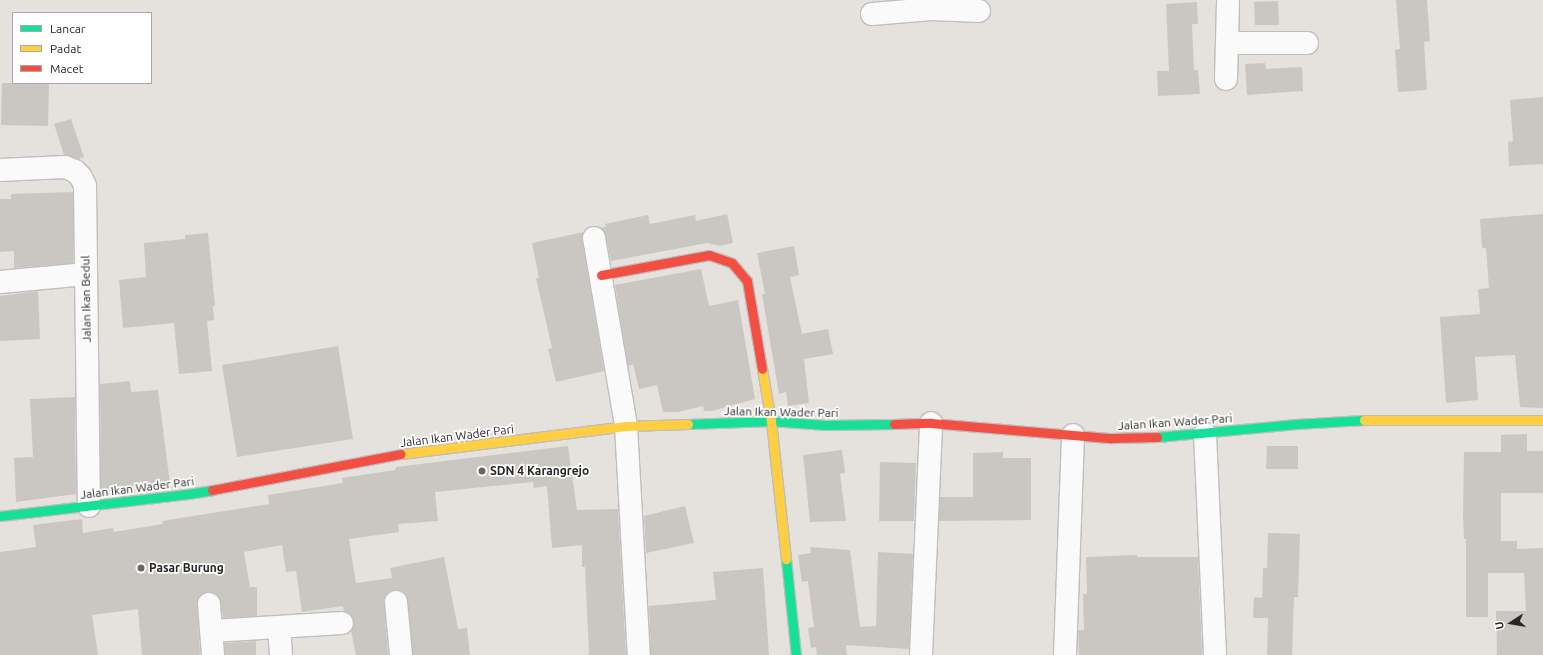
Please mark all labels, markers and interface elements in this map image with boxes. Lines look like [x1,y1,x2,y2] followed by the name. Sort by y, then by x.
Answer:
[12,12,152,84] legend
[50,22,85,35] text: Lancar
[50,42,81,55] text: Padat
[50,62,83,75] text: Macet
[78,255,94,343] street label: Jalan Ikan Bedul
[724,404,838,420] street label: Jalan Ikan Wader Pari
[1117,411,1233,433] street label: Jalan Ikan Wader Pari
[399,422,515,450] street label: Jalan Ikan Wader Pari
[490,464,589,478] place label: SDN 4 Karangrejo
[477,466,487,476] marker: SDN 4 Karangrejo
[79,474,195,502] street label: Jalan Ikan Wader Pari
[149,561,224,575] place label: Pasar Burung
[136,563,146,573] marker: Pasar Burung
[1491,603,1531,643] north arrow
[1493,620,1506,631] text: U

